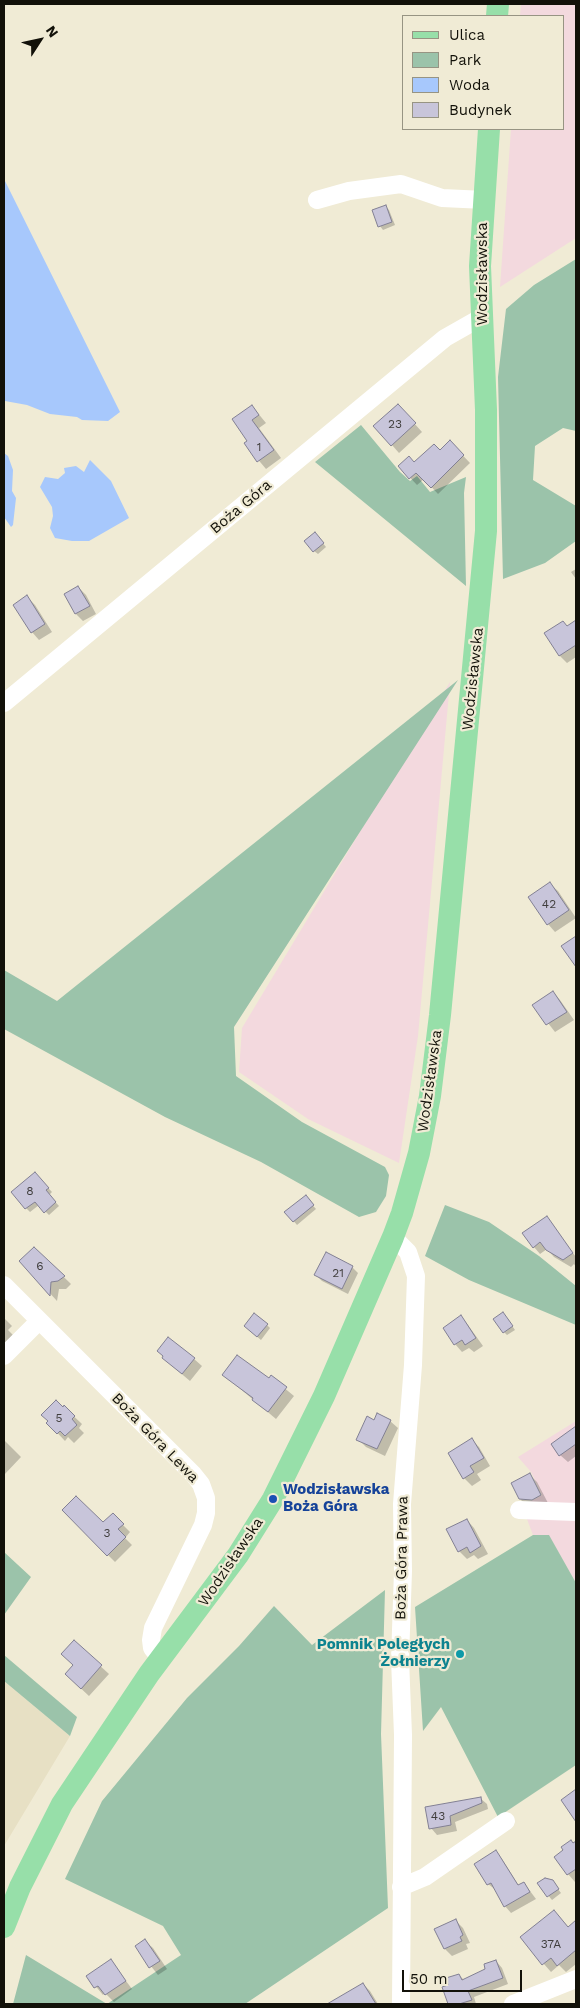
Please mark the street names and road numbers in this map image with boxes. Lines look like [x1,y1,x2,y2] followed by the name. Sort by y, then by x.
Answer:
[474,222,492,326] street label: Wodzisławska
[207,476,275,538] street label: Boża Góra
[459,627,487,731] street label: Wodzisławska
[414,1029,446,1133] street label: Wodzisławska
[108,1389,202,1487] street label: Boża Góra Lewa
[392,1496,412,1620] street label: Boża Góra Prawa
[195,1514,267,1610] street label: Wodzisławska

